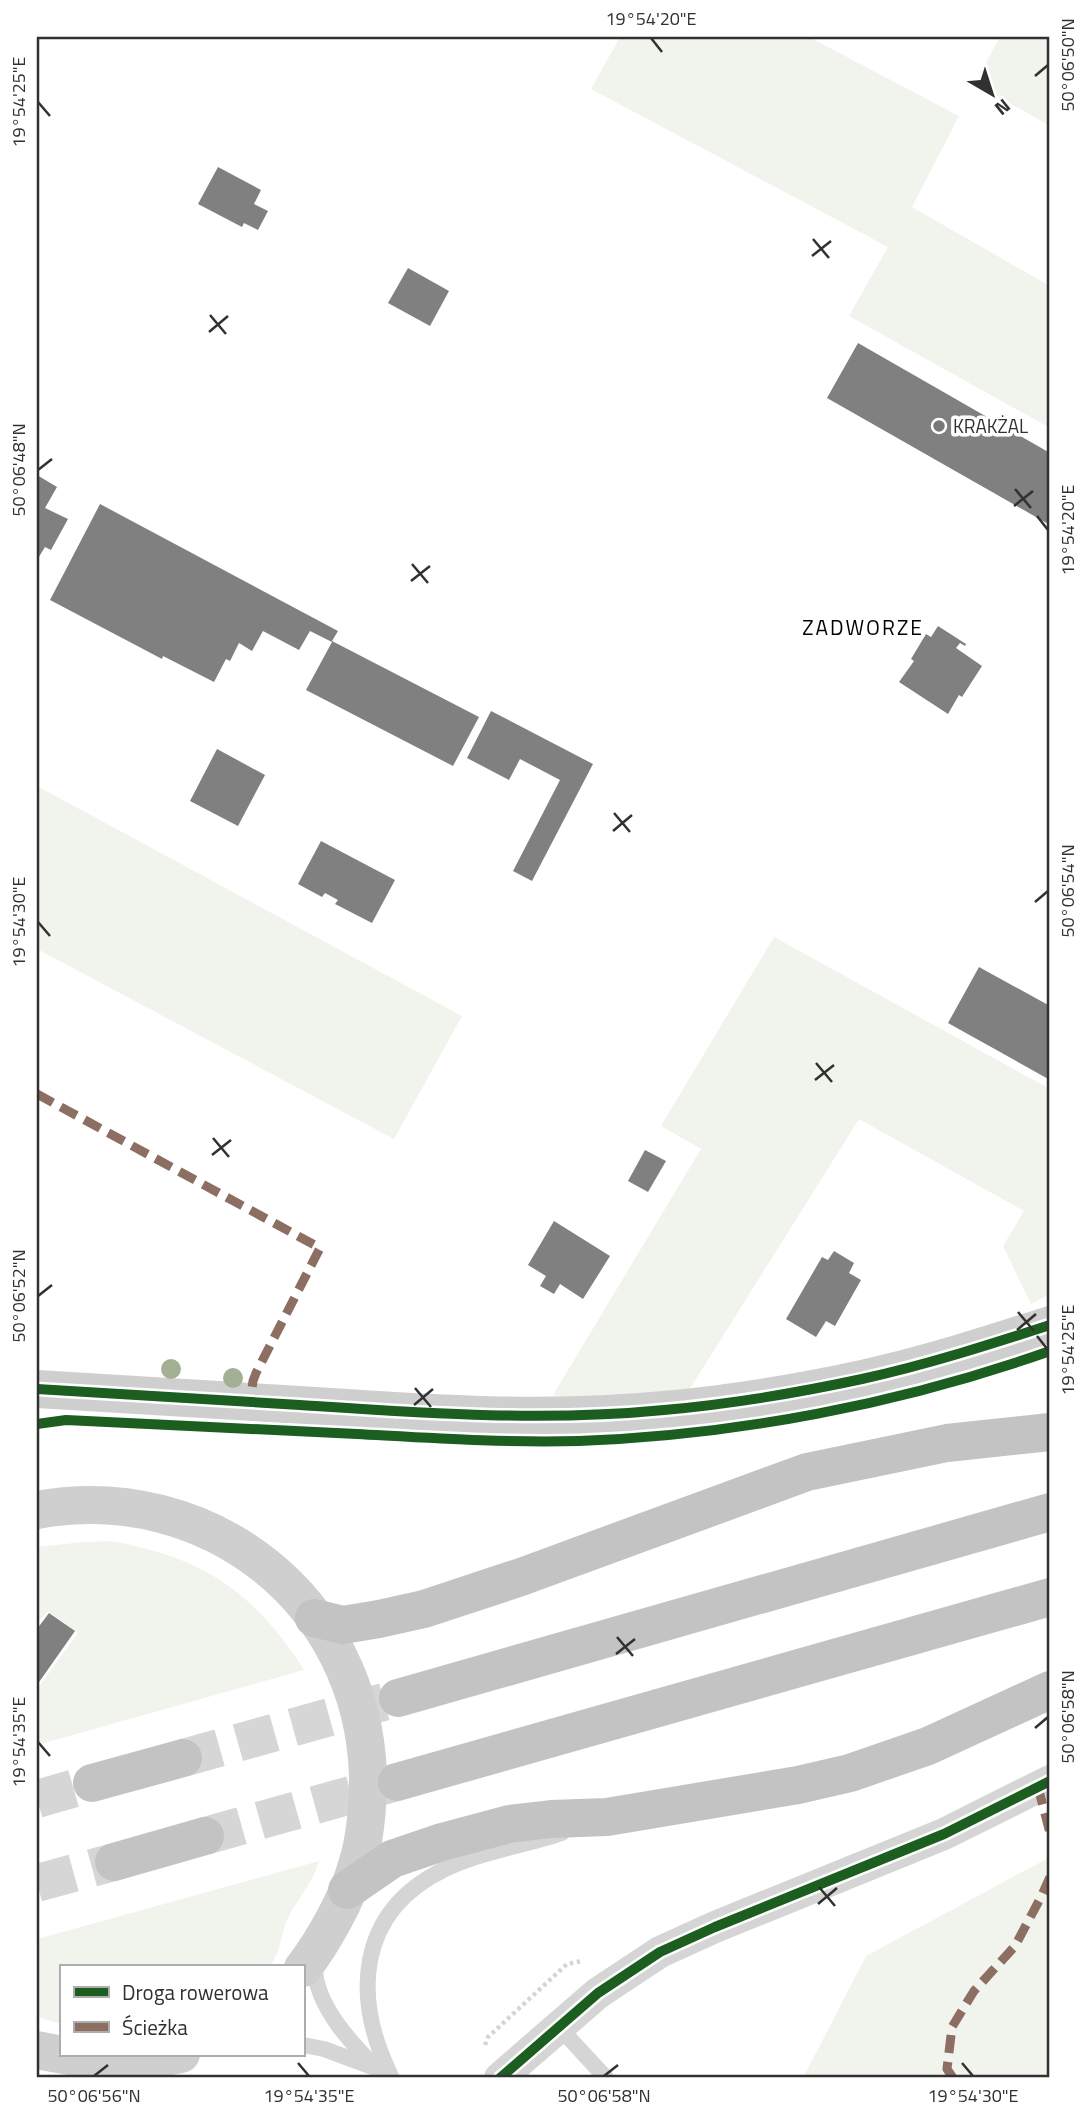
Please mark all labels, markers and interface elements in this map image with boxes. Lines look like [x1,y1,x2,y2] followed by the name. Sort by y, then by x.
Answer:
[606,5,697,32] text: 19°54'20"E
[1054,18,1081,112] text: 50°06'50"N
[5,56,32,147] text: 19°54'25"E
[958,60,1028,130] north arrow
[989,92,1017,123] text: N
[953,411,1028,440] place label: KRAKŻAL
[931,418,947,434] marker: KRAKŻAL
[5,423,32,517] text: 50°06'48"N
[1054,484,1081,575] text: 19°54'20"E
[802,611,924,643] district label: ZADWORZE
[1054,844,1081,938] text: 50°06'54"N
[5,876,32,967] text: 19°54'30"E
[5,1249,32,1343] text: 50°06'52"N
[1054,1304,1081,1395] text: 19°54'25"E
[1054,1670,1081,1764] text: 50°06'58"N
[5,1696,32,1787] text: 19°54'35"E
[60,1965,304,2056] legend
[122,1976,269,2008] text: Droga rowerowa
[122,2011,188,2043] text: Ścieżka
[47,2082,141,2109] text: 50°06'56"N
[264,2082,355,2109] text: 19°54'35"E
[557,2082,651,2109] text: 50°06'58"N
[928,2082,1019,2109] text: 19°54'30"E

